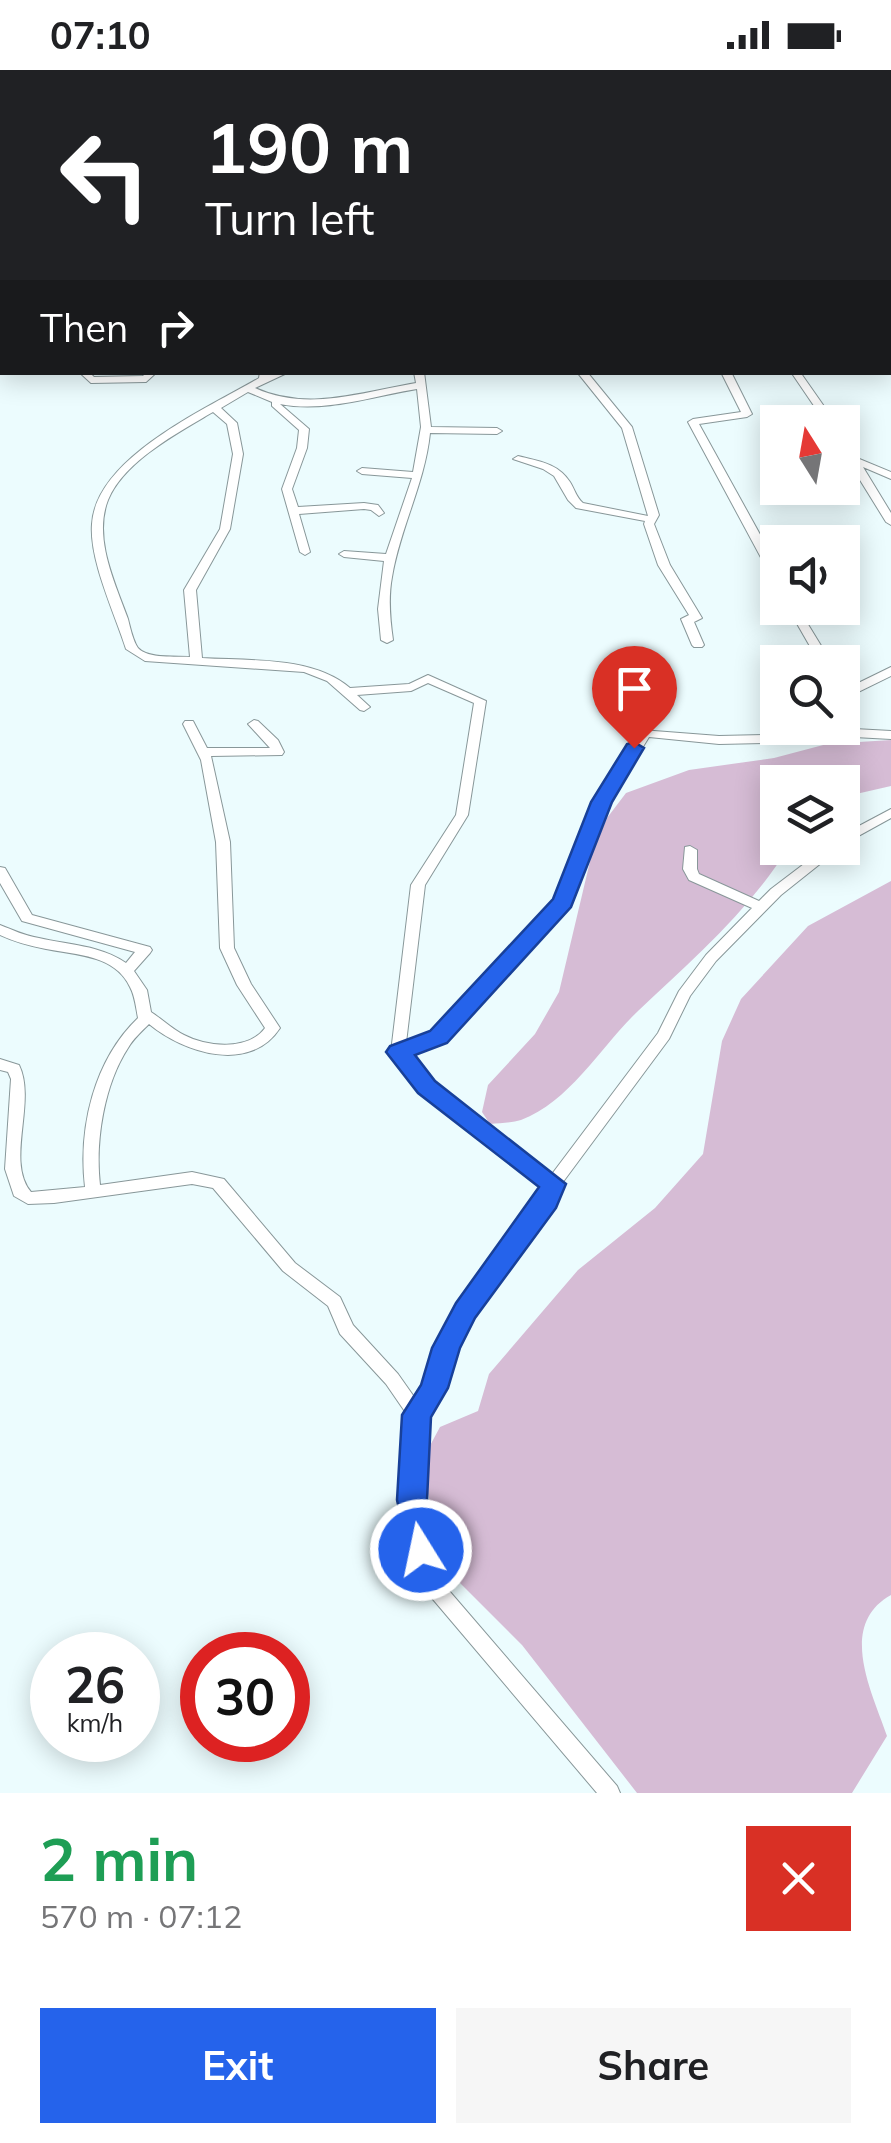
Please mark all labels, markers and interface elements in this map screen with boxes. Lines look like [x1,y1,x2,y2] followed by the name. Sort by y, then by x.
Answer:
[50,11,151,59] text: 07:10
[205,103,413,191] text: 190 m
[40,110,170,240] icon: left
[205,190,374,246] text: Turn left
[148,300,203,355] icon: right
[40,304,128,352] text: Then
[760,405,860,505] north arrow
[760,405,860,865] map controls
[760,525,860,625] button: sound
[760,645,860,745] button: search
[592,646,677,749] pin
[607,661,662,716] icon: arrive
[760,765,860,865] button: layers
[369,1498,473,1602] position arrow
[180,1632,310,1762] speed limit sign: 30
[65,1653,125,1716] text: 26
[67,1707,123,1738] text: km/h
[40,1821,198,1896] text: 2 min
[746,1826,851,1931] button: close
[40,1896,242,1936] text: 570 m · 07:12
[40,2008,436,2123] button: Exit
[456,2008,851,2123] button: Share

